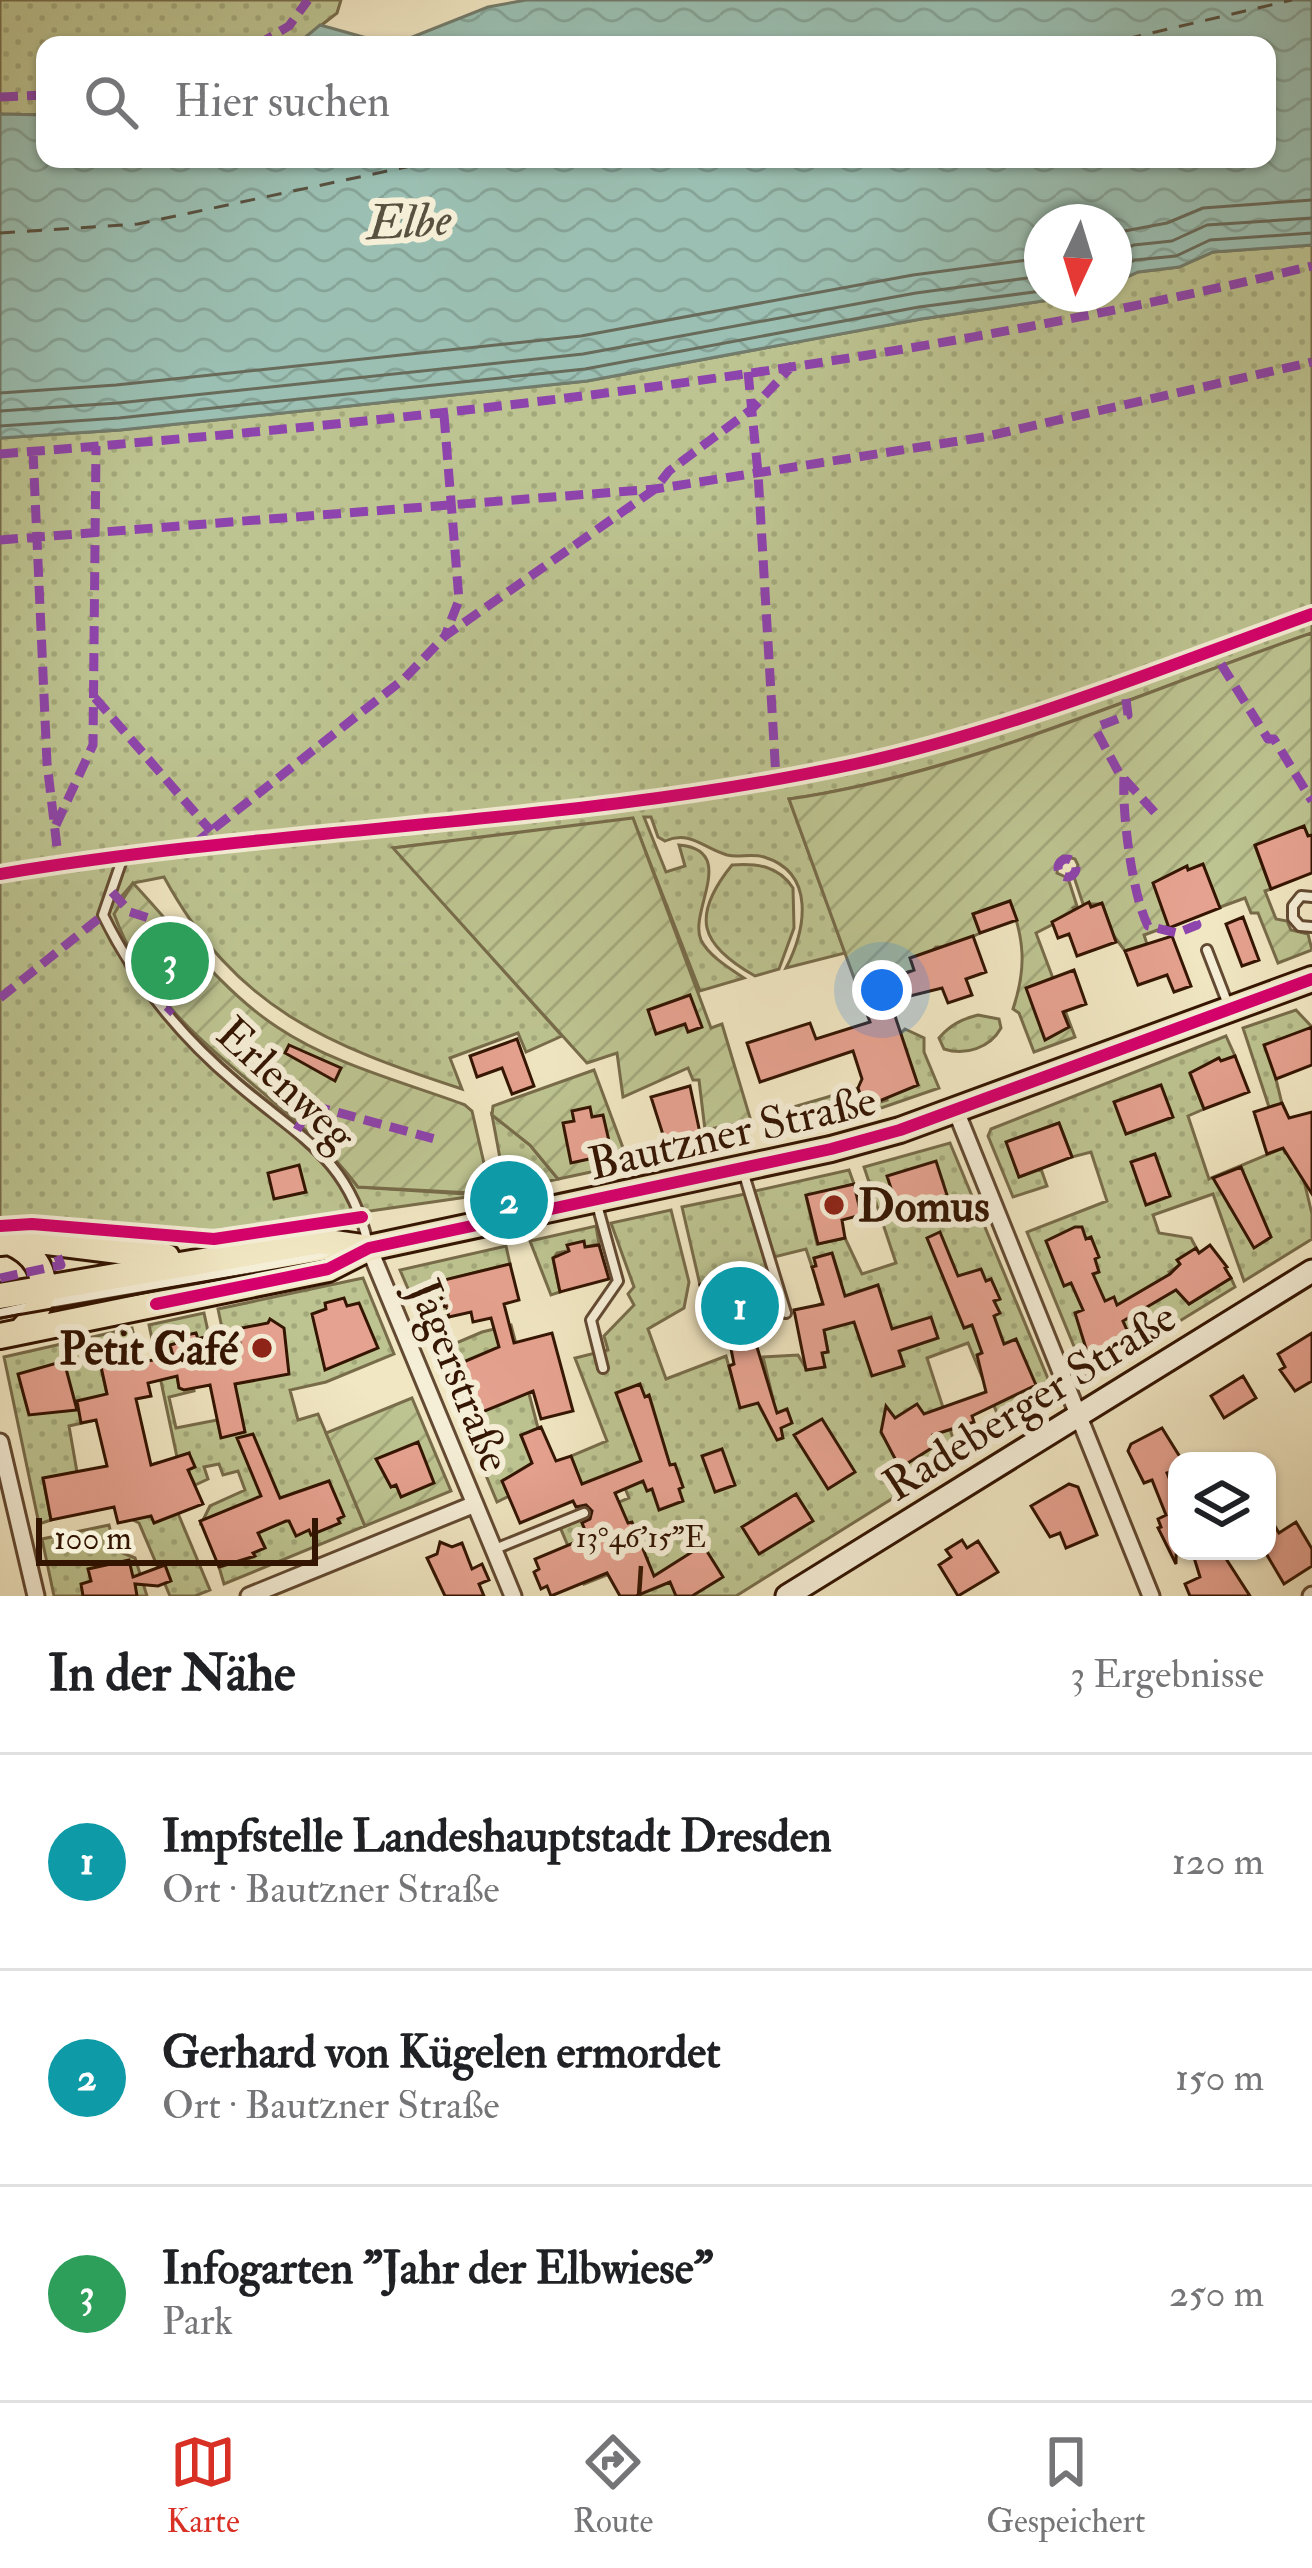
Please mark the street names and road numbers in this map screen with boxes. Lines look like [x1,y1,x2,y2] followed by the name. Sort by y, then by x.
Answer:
[204,1006,368,1164] street label: Erlenweg
[583,1073,882,1193] street label: Bautzner Straße
[395,1270,523,1480] street label: Jägerstraße
[873,1289,1187,1514] street label: Radeberger Straße

